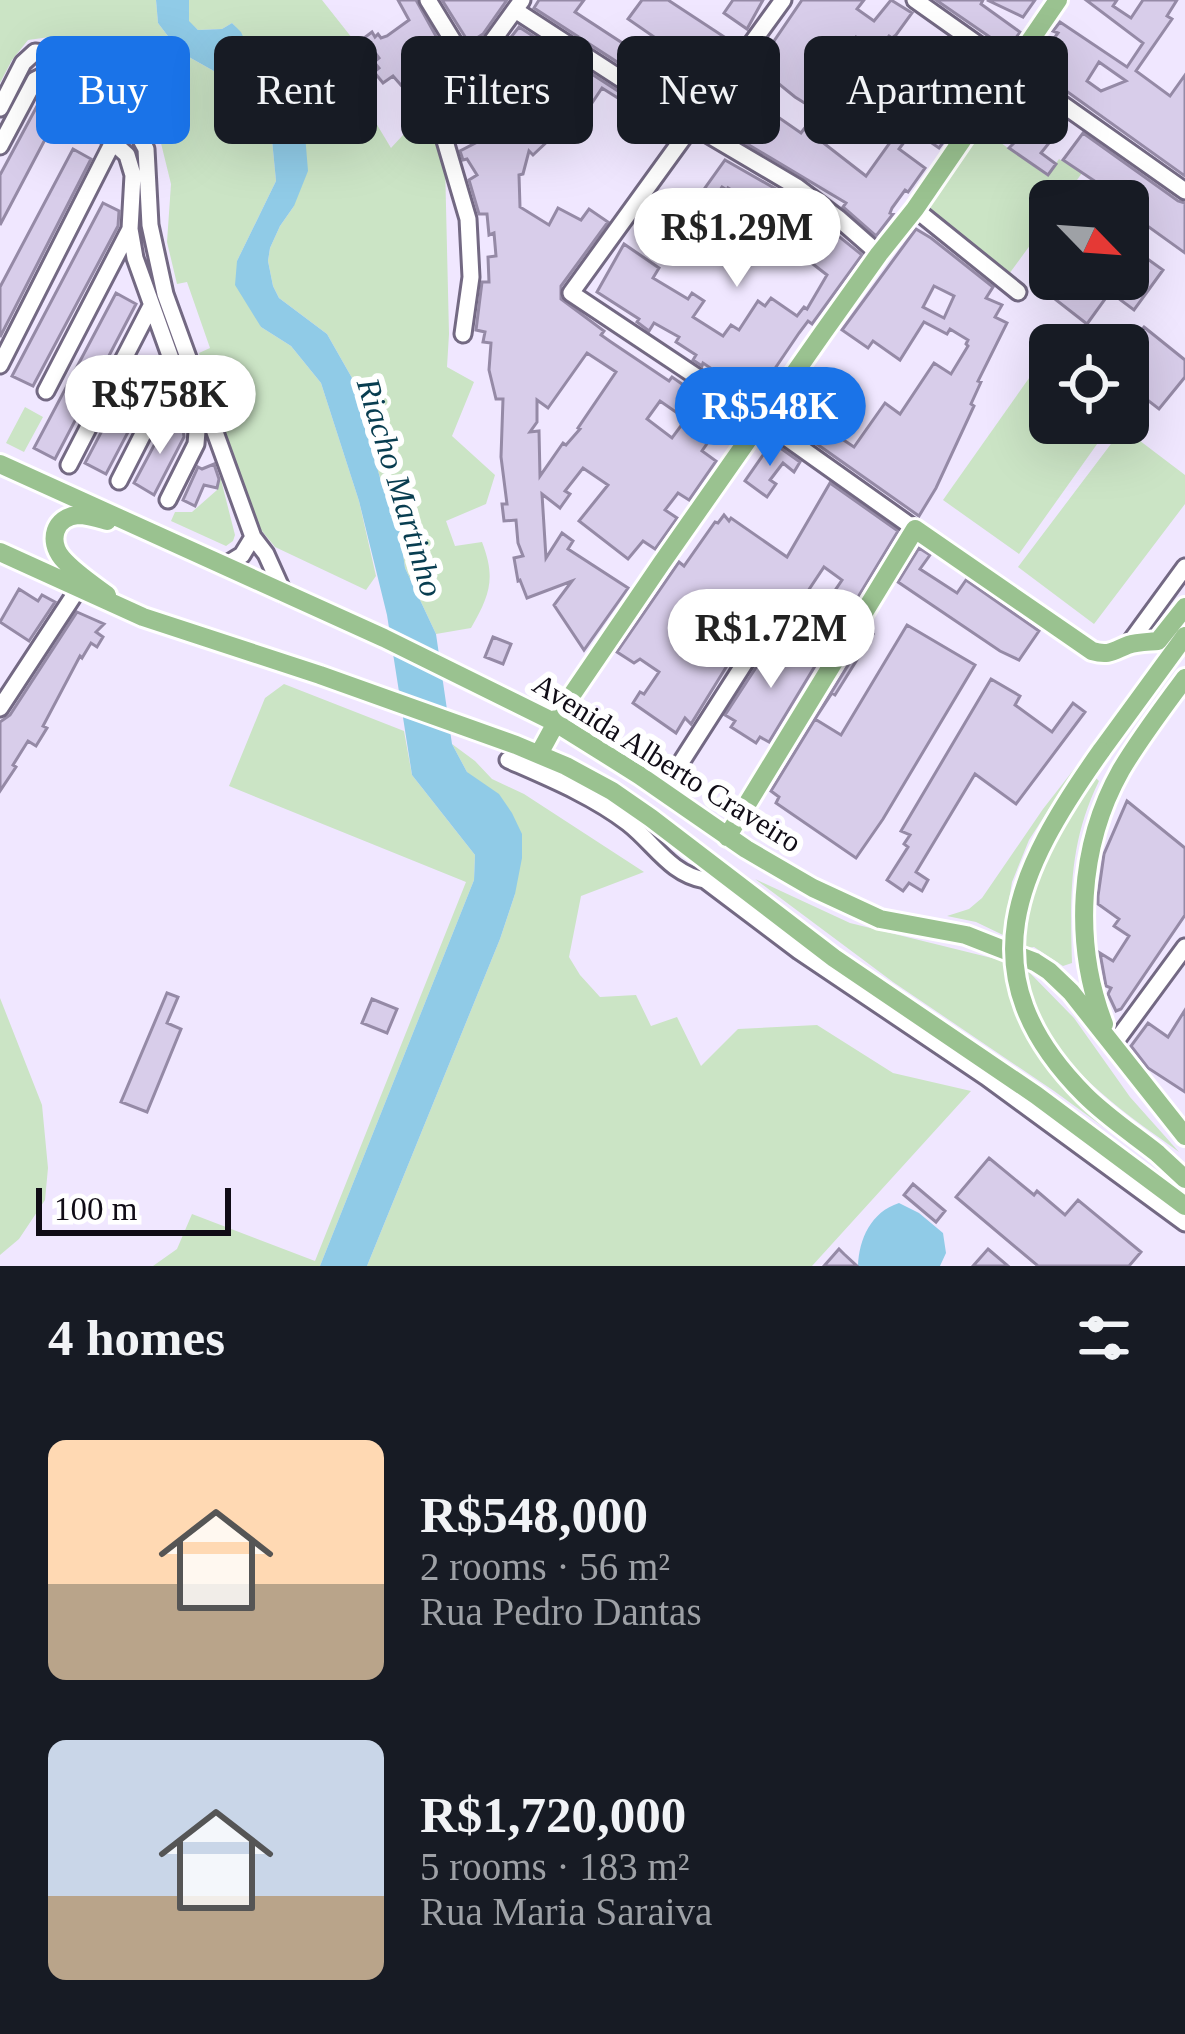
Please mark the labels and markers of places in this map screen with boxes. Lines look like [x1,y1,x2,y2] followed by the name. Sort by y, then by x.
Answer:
[626,188,848,290] pin: R$1.29M
[62,355,258,457] pin: R$758K
[672,367,868,469] pin: R$548K
[660,589,882,691] pin: R$1.72M

